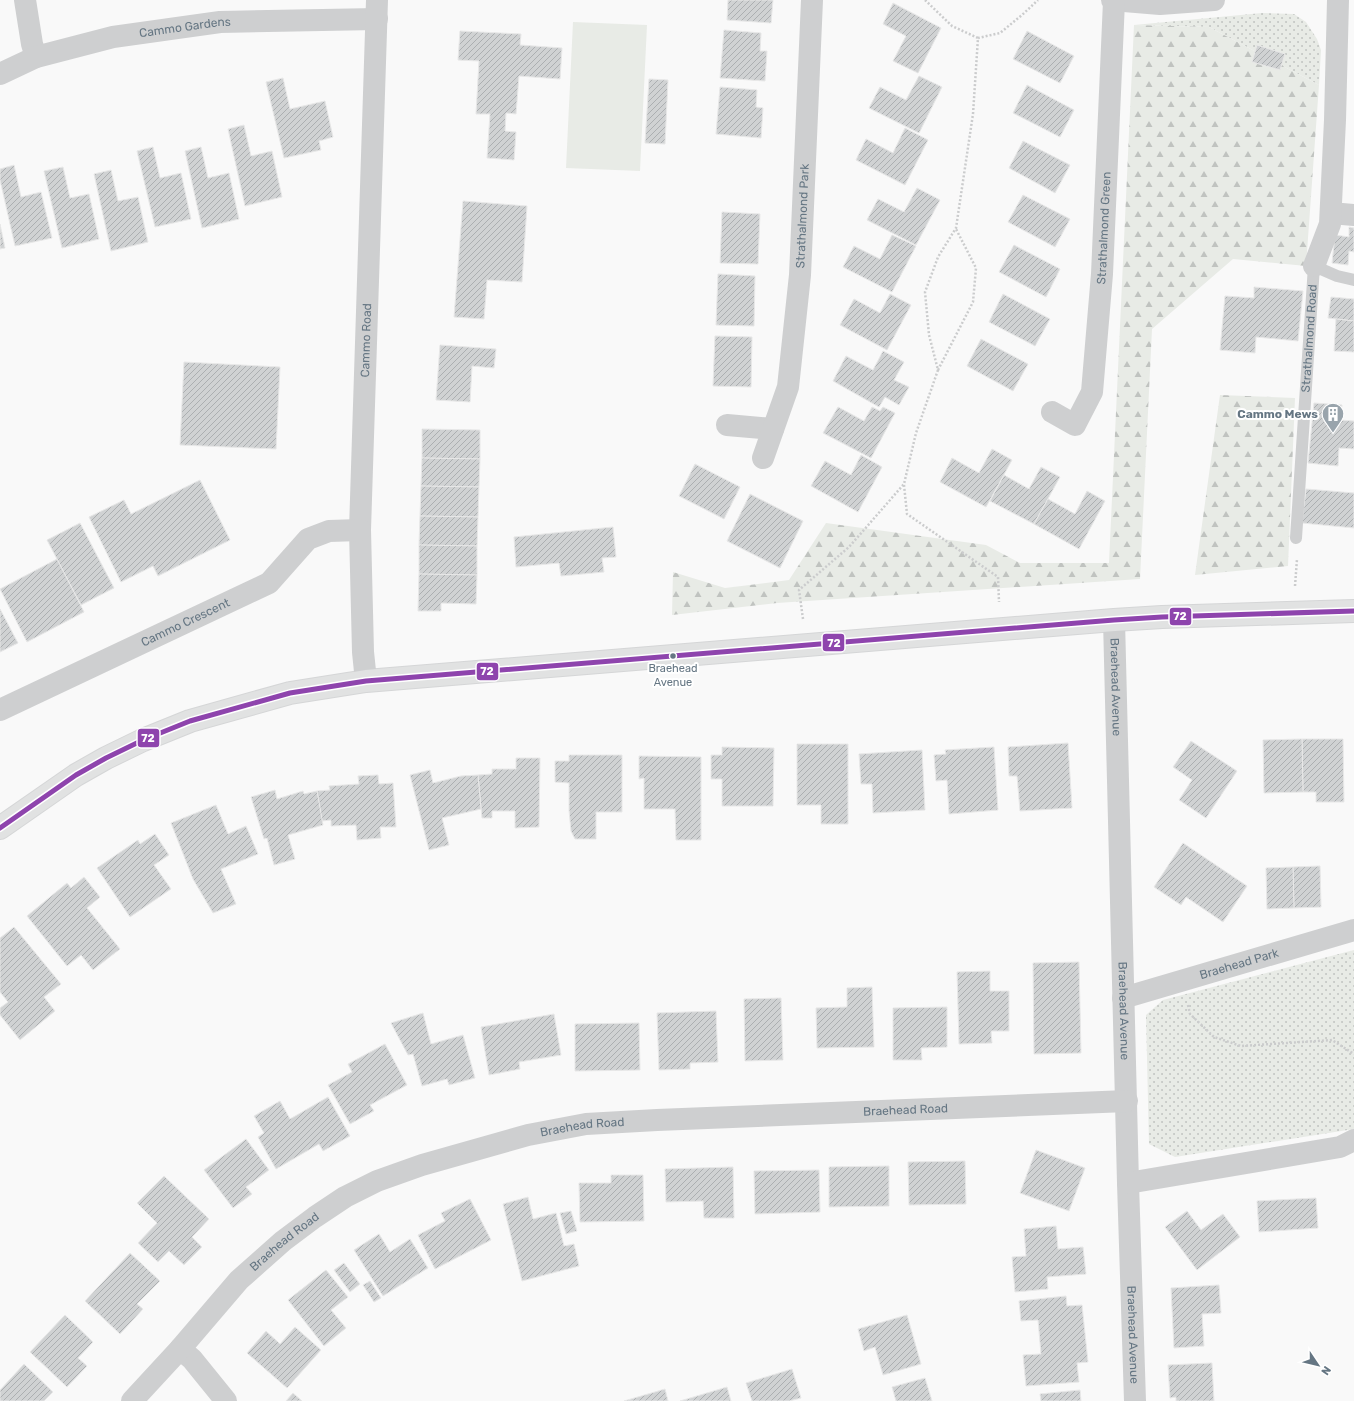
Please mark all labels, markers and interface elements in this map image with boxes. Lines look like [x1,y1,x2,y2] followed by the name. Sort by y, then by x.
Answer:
[138,15,231,40] street label: Cammo Gardens
[793,163,812,269] street label: Strathalmond Park
[1094,171,1113,285] street label: Strathalmond Green
[1299,284,1320,393] street label: Strathalmond Road
[358,303,374,378] street label: Cammo Road
[1320,401,1346,434] building icon: Cammo Mews
[1237,407,1318,421] place label: Cammo Mews
[139,595,232,649] street label: Cammo Crescent
[1169,607,1192,626] line badge: 72
[1173,610,1187,623] text: 72
[822,633,845,652] line badge: 72
[827,637,841,650] text: 72
[1107,638,1124,737] street label: Braehead Avenue
[668,651,678,661] marker: Braehead Avenue
[476,662,499,681] line badge: 72
[648,662,698,689] place label: Braehead Avenue
[480,665,494,678] text: 72
[137,728,160,748] line badge: 72
[141,732,155,745] text: 72
[1198,945,1281,982] street label: Braehead Park
[1115,962,1132,1060] street label: Braehead Avenue
[863,1101,948,1119] street label: Braehead Road
[539,1115,625,1140] street label: Braehead Road
[247,1209,322,1274] street label: Braehead Road
[1124,1285,1141,1384] street label: Braehead Avenue
[1298,1345,1338,1385] north arrow
[1318,1363,1333,1377] text: N

